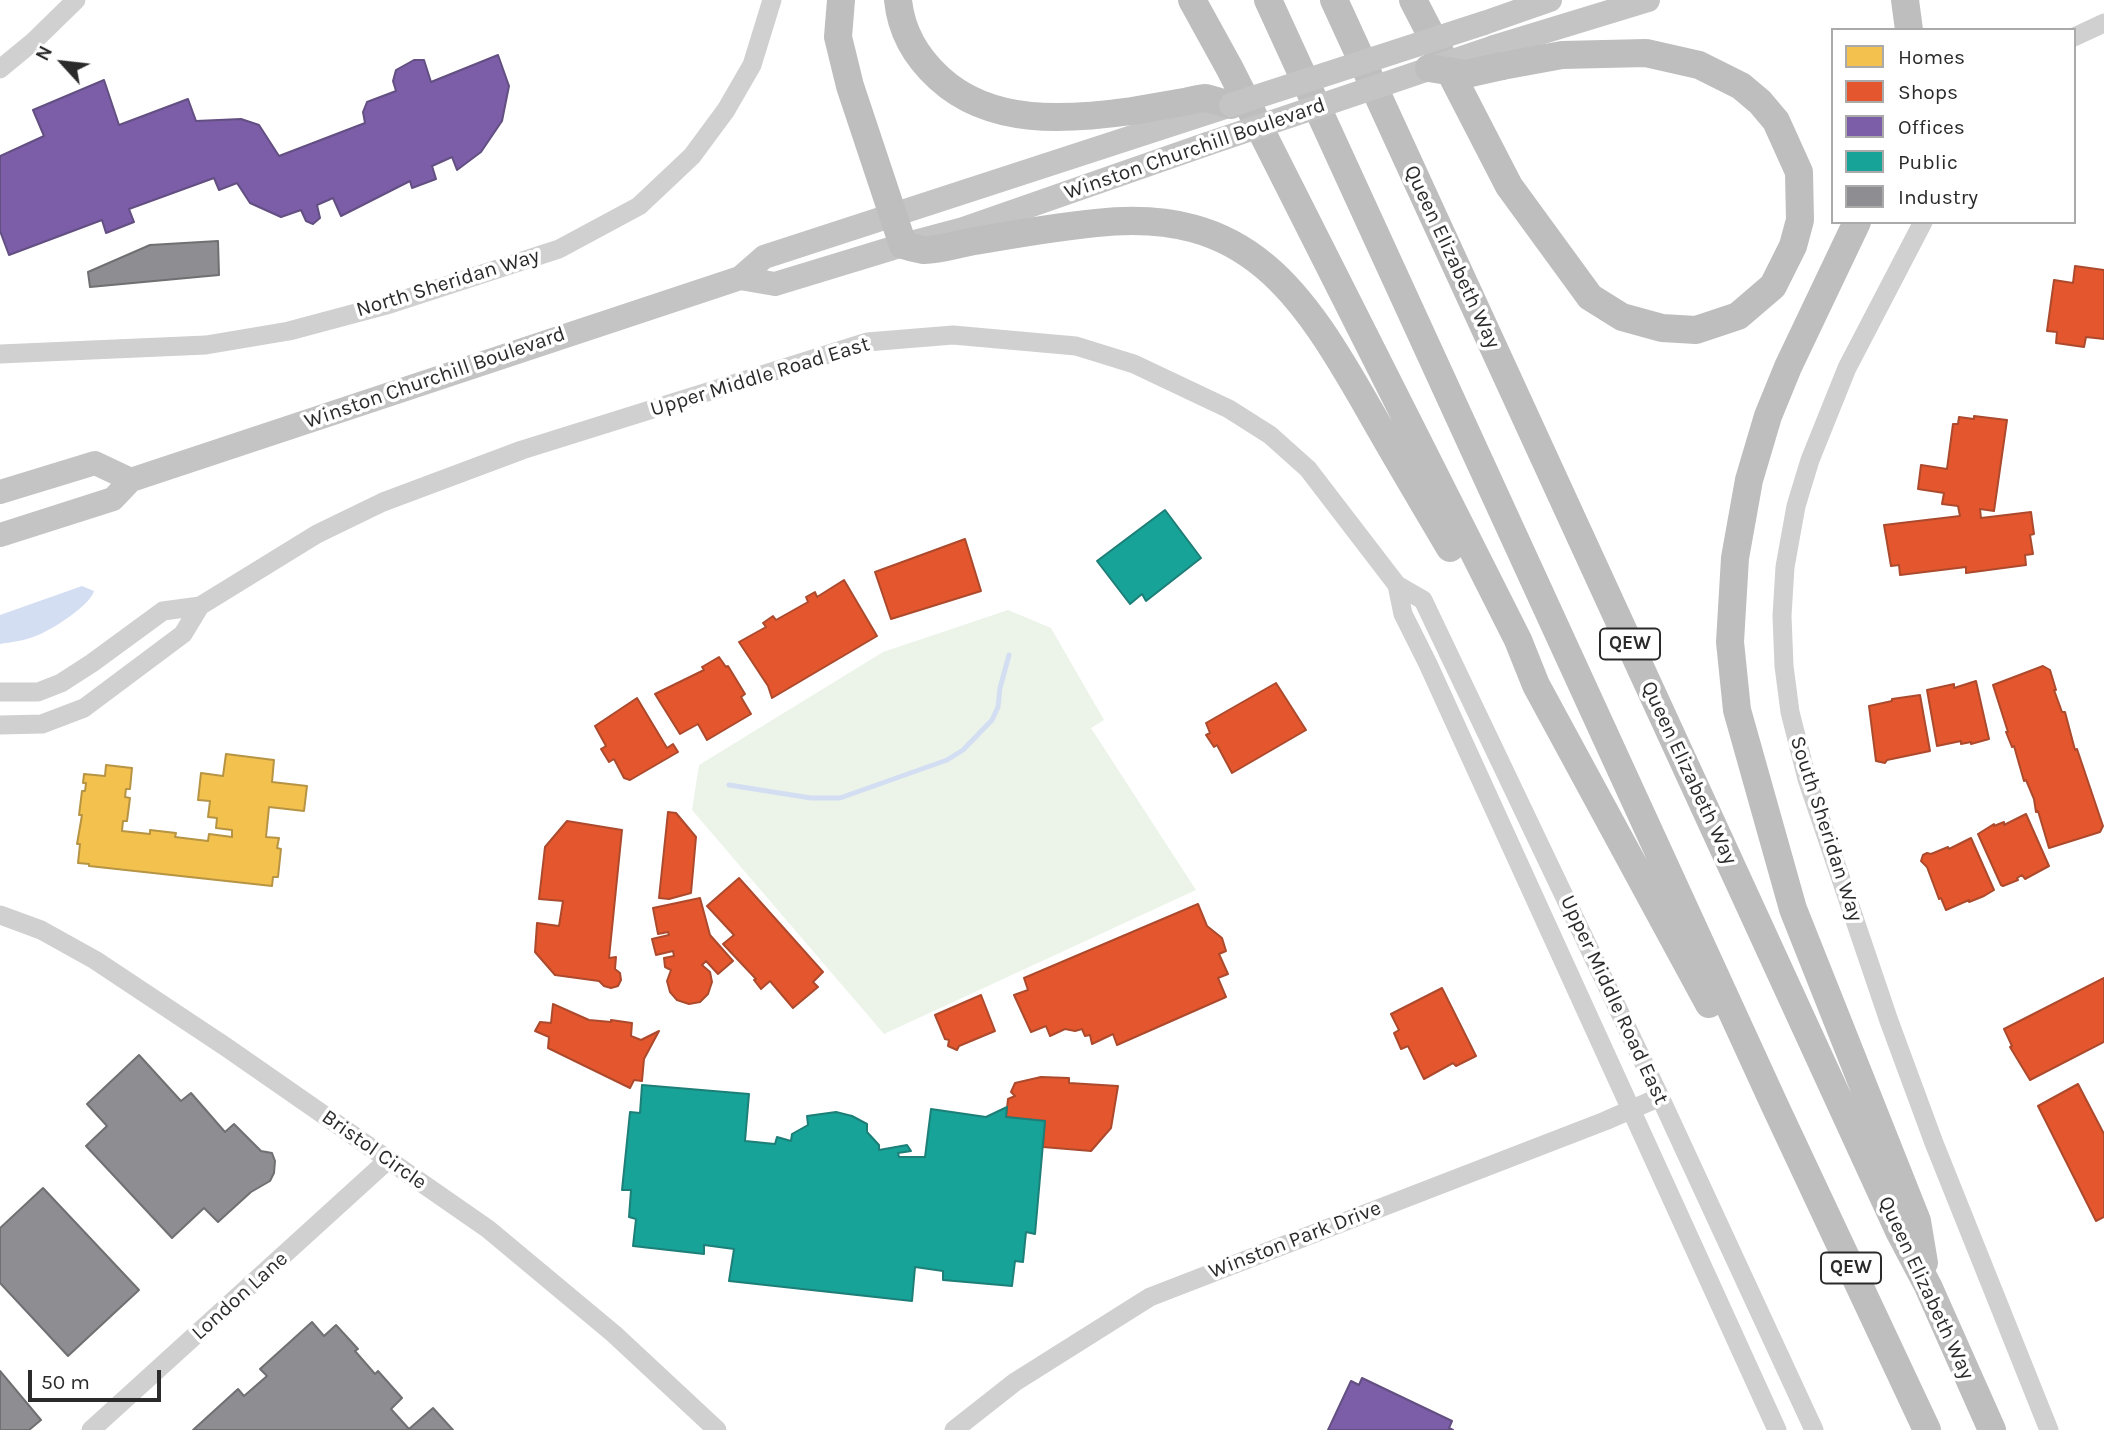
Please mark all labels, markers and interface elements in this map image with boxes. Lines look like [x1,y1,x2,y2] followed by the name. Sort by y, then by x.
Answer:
[28,28,98,98] north arrow
[1831,28,2076,224] legend
[31,42,57,65] text: N
[1898,45,1965,69] text: Homes
[1898,80,1958,104] text: Shops
[1061,92,1329,206] street label: Winston Churchill Boulevard
[1898,115,1965,139] text: Offices
[1898,150,1958,174] text: Public
[1398,161,1506,353] street label: Queen Elizabeth Way
[1898,185,1978,209] text: Industry
[353,243,543,323] street label: North Sheridan Way
[301,321,569,435] street label: Winston Churchill Boulevard
[647,332,873,422] street label: Upper Middle Road East
[1600,628,1660,660] road number: QEW
[1635,677,1743,869] street label: Queen Elizabeth Way
[1784,733,1868,925] street label: South Sheridan Way
[1554,891,1674,1109] street label: Upper Middle Road East
[317,1105,431,1195] street label: Bristol Circle
[1872,1192,1980,1384] street label: Queen Elizabeth Way
[1205,1196,1385,1284] street label: Winston Park Drive
[187,1246,293,1346] street label: London Lane
[1821,1252,1881,1284] road number: QEW
[32,1356,164,1400] scale bar
[41,1370,90,1394] text: 50 m

